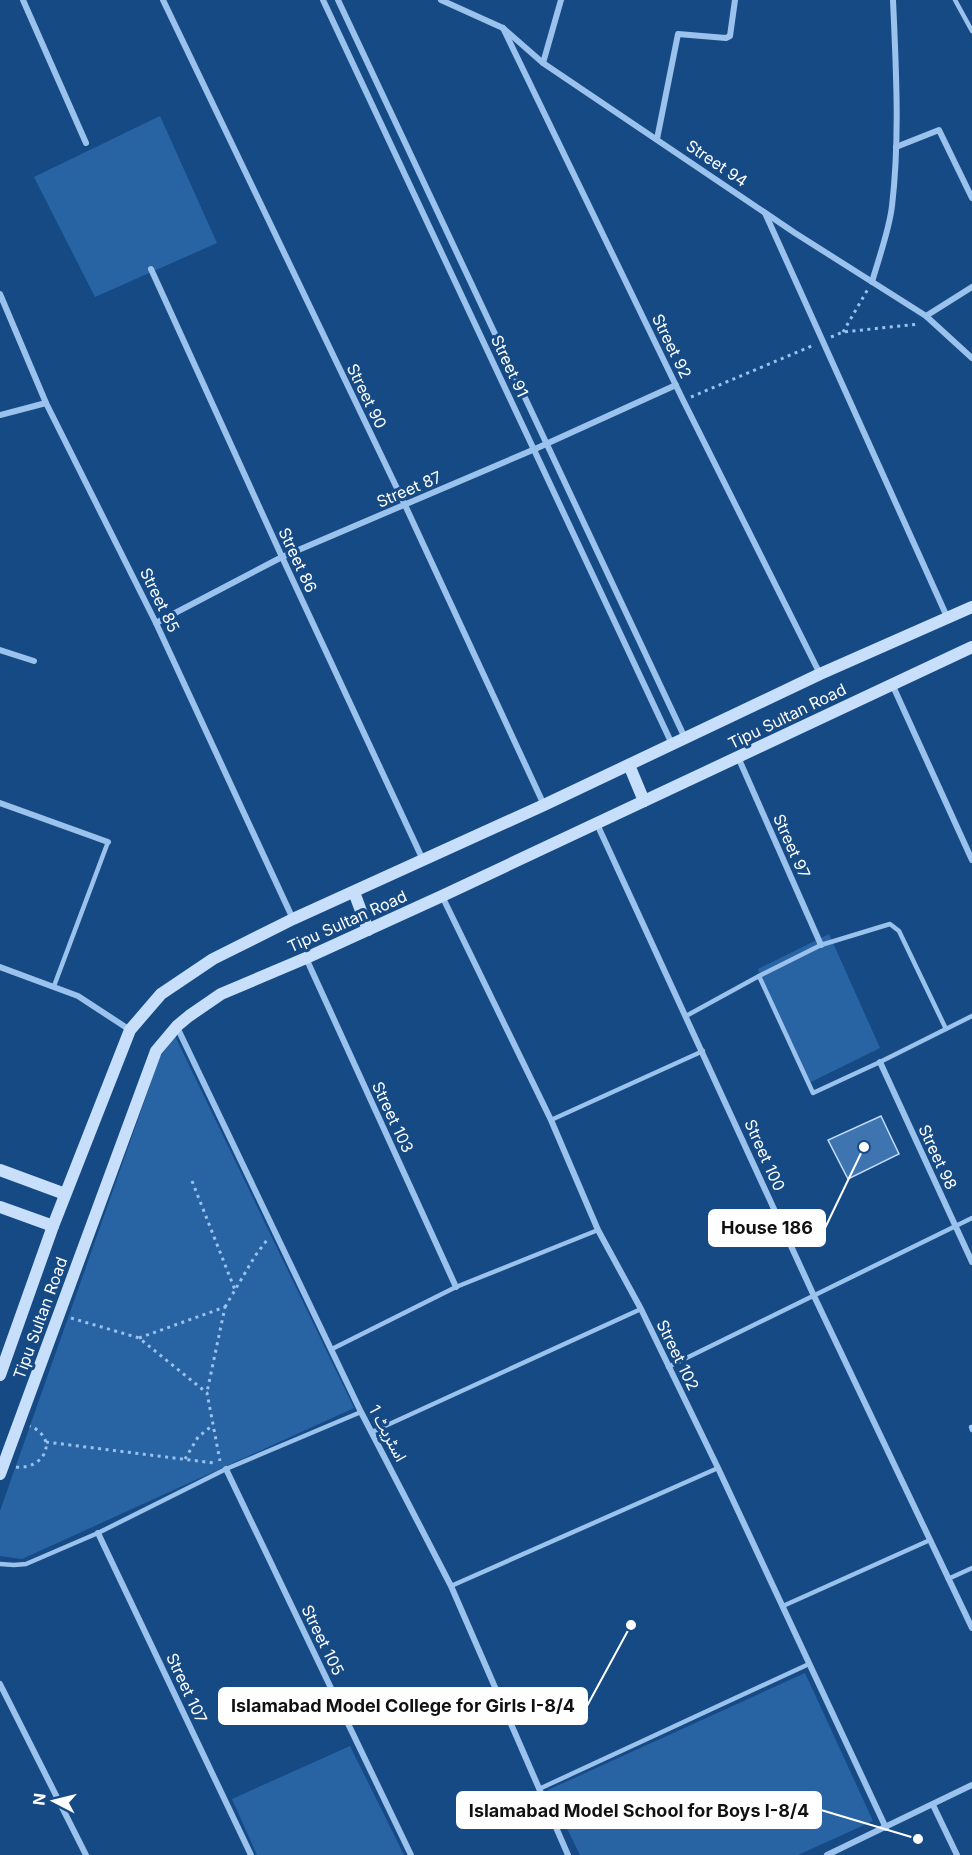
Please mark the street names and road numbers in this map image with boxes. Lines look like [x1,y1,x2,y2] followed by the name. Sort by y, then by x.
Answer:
[682,135,752,191] street label: Street 94
[648,310,696,382] street label: Street 92
[487,332,533,400] street label: Street 91
[343,360,391,432] street label: Street 90
[374,466,444,512] street label: Street 87
[274,524,322,596] street label: Street 86
[136,564,184,636] street label: Street 85
[725,679,849,753] street label: Tipu Sultan Road
[769,811,815,881] street label: Street 97
[284,886,410,956] street label: Tipu Sultan Road
[368,1078,418,1156] street label: Street 103
[740,1116,790,1194] street label: Street 100
[914,1121,962,1193] street label: Street 98
[9,1254,71,1382] street label: Tipu Sultan Road
[652,1316,704,1394] street label: Street 102
[365,1401,411,1465] street label: اسٹریٹ 1
[297,1601,349,1679] street label: Street 105
[162,1650,212,1726] street label: Street 107

